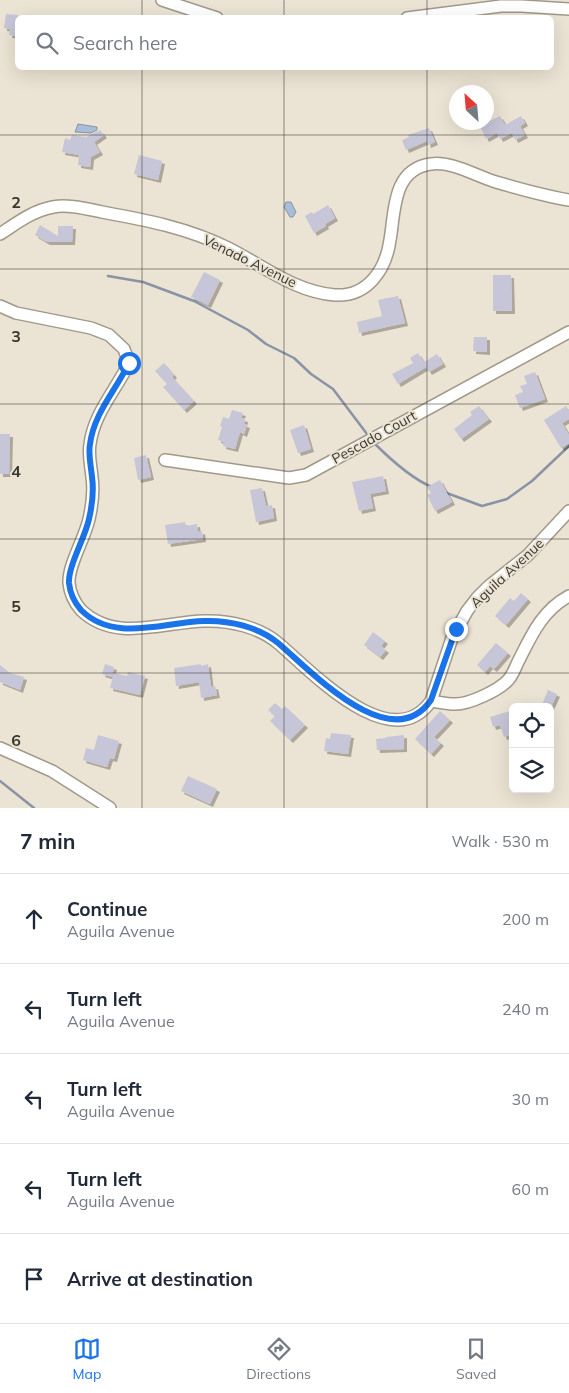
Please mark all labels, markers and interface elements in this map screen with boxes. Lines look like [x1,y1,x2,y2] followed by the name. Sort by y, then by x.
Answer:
[15,15,554,70] search box
[33,29,61,57] icon: search
[73,31,177,55] text: Search here
[449,85,494,130] north arrow
[11,192,21,212] text: 2
[200,231,300,291] street label: Venado Avenue
[11,326,21,346] text: 3
[118,352,141,375] route start
[328,406,420,468] street label: Pescado Court
[11,461,21,481] text: 4
[466,534,548,612] street label: Aguila Avenue
[11,596,21,616] text: 5
[445,618,468,641] route end
[509,703,554,793] map controls
[509,703,554,748] button: locate
[11,730,21,750] text: 6
[509,748,554,793] button: layers
[20,828,75,854] text: 7 min
[451,831,549,851] text: Walk · 530 m
[67,897,147,921] text: Continue
[20,905,48,933] icon: ahead
[502,909,549,929] text: 200 m
[67,921,175,941] text: Aguila Avenue
[67,987,142,1011] text: Turn left
[20,995,48,1023] icon: left
[502,999,549,1019] text: 240 m
[67,1011,175,1031] text: Aguila Avenue
[67,1077,142,1101] text: Turn left
[20,1085,48,1113] icon: left
[512,1089,549,1109] text: 30 m
[67,1101,175,1121] text: Aguila Avenue
[67,1167,142,1191] text: Turn left
[20,1175,48,1203] icon: left
[512,1179,549,1199] text: 60 m
[67,1191,175,1211] text: Aguila Avenue
[20,1265,48,1293] icon: arrive
[67,1267,253,1291] text: Arrive at destination
[73,1335,101,1383] tab: Map
[246,1335,311,1383] tab: Directions
[456,1335,496,1383] tab: Saved

